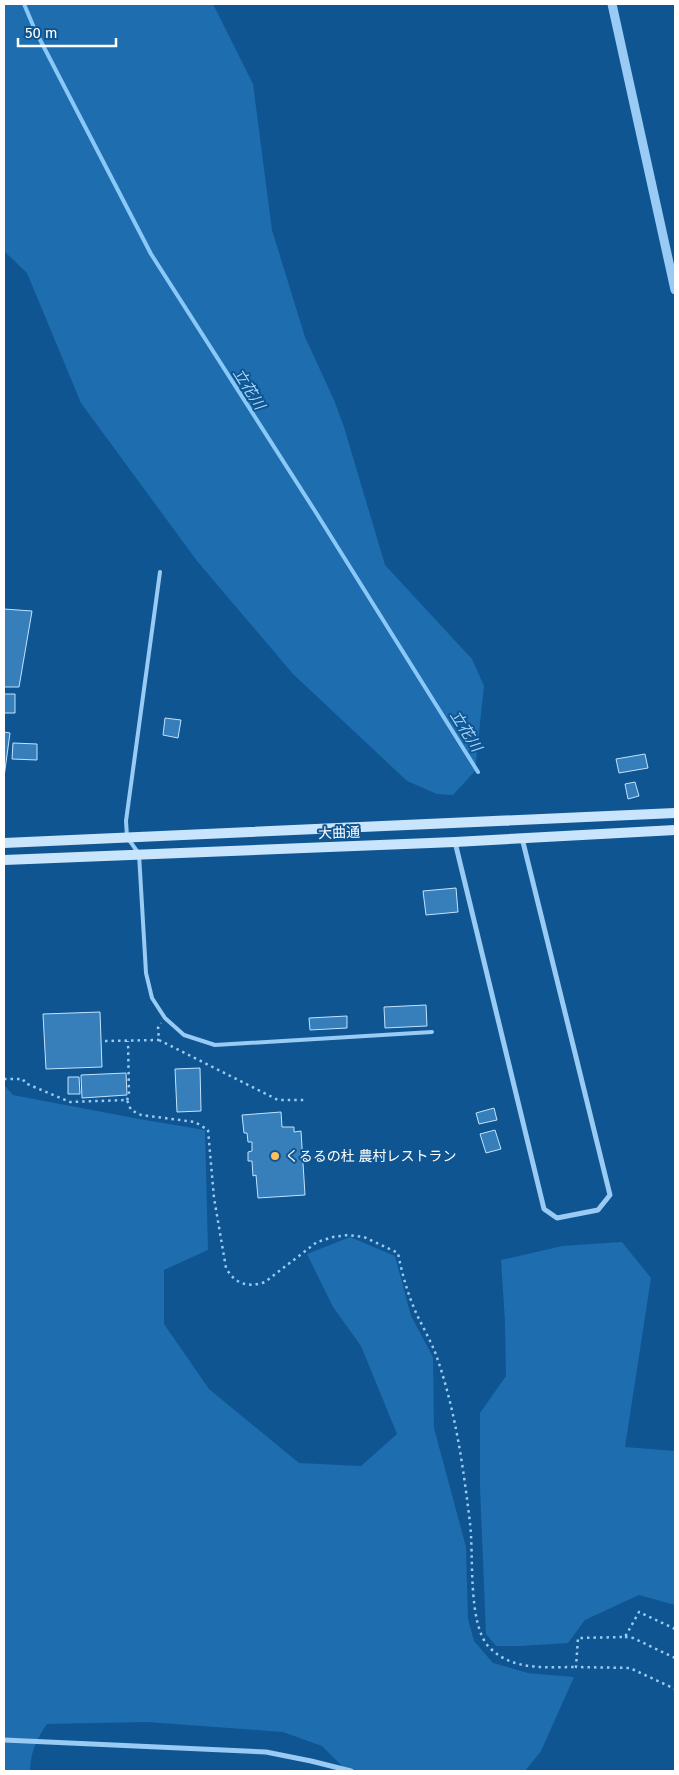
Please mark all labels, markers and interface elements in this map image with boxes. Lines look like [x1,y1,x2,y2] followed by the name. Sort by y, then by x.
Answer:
[18,15,115,47] scale bar
[25,24,58,42] text: 50 m
[229,365,270,415] water label: 立花川
[446,707,487,757] water label: 立花川
[318,824,360,842] street label: 大曲通
[285,1148,456,1165] place label: くるるの杜 農村レストラン
[269,1150,281,1162] marker: くるるの杜 農村レストラン

